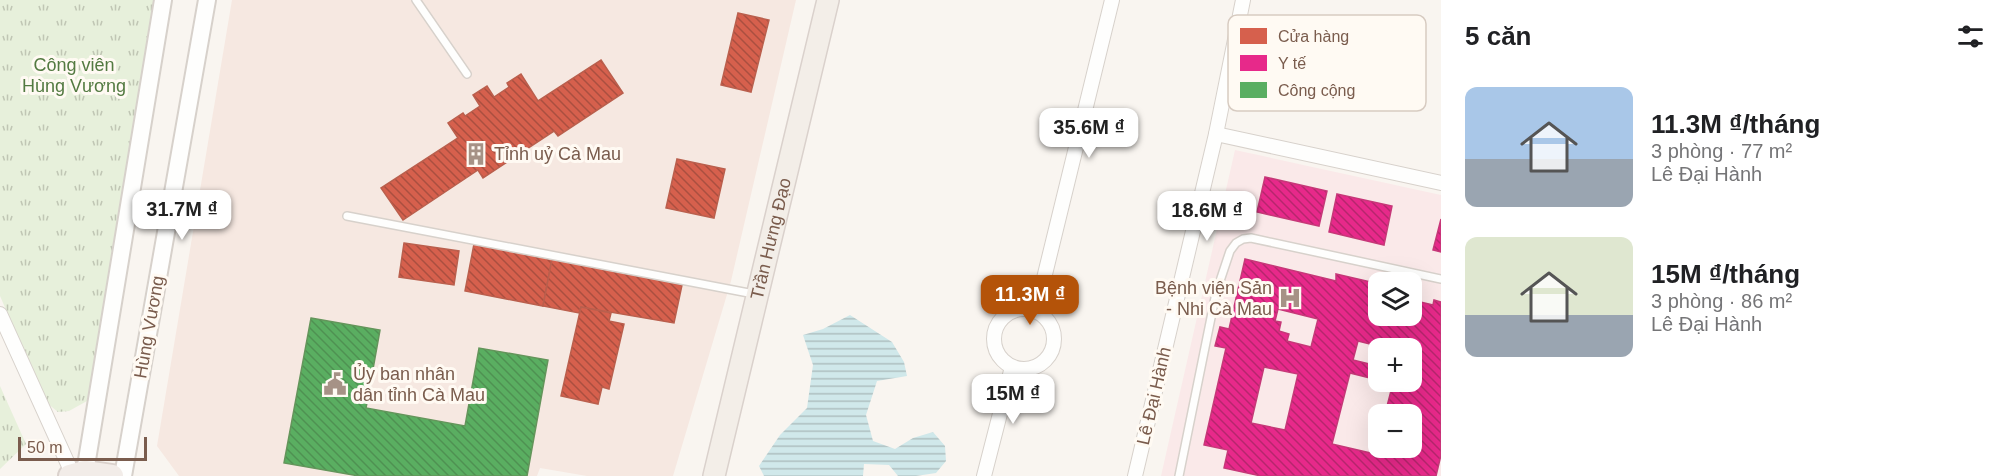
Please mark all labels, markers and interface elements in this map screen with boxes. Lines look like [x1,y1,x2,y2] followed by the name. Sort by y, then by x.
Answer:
[1228,15,1426,111] legend
[1954,20,1987,53] icon: filters
[1465,21,1532,51] text: 5 căn
[1278,28,1349,45] text: Cửa hàng
[22,55,126,96] park label: Công viên Hùng Vương
[1278,55,1306,72] text: Y tế
[1278,82,1355,99] text: Công cộng
[1034,108,1144,159] pin: 35.6M ₫
[1651,109,1820,139] text: 11.3M ₫/tháng
[1513,111,1585,183] icon: home
[1053,116,1125,138] text: 35.6M ₫
[1651,140,1792,162] text: 3 phòng · 77 m²
[463,141,489,167] building icon: Tỉnh uỷ Cà Mau
[494,144,621,164] place label: Tỉnh uỷ Cà Mau
[1651,163,1762,185] text: Lê Đại Hành
[747,176,795,302] street label: Trần Hưng Đạo
[127,190,237,241] pin: 31.7M ₫
[1152,191,1262,242] pin: 18.6M ₫
[146,198,218,220] text: 31.7M ₫
[1171,199,1243,221] text: 18.6M ₫
[1651,259,1800,289] text: 15M ₫/tháng
[1513,261,1585,333] icon: home
[1368,272,1422,458] map controls
[1368,272,1422,326] button: layers
[130,274,168,380] street label: Hùng Vương
[975,275,1085,326] pin: 11.3M ₫
[1155,278,1272,319] place label: Bệnh viện Sản - Nhi Cà Mau
[995,283,1065,305] text: 11.3M ₫
[1277,285,1303,311] hospital icon: Bệnh viện Sản - Nhi Cà Mau
[1651,290,1792,312] text: 3 phòng · 86 m²
[1651,313,1762,335] text: Lê Đại Hành
[1368,338,1422,392] button: +
[1133,345,1175,447] street label: Lê Đại Hành
[353,363,485,405] place label: Ủy ban nhân dân tỉnh Cà Mau
[322,371,348,397] public building icon: Ủy ban nhân dân tỉnh Cà Mau
[971,374,1055,425] pin: 15M ₫
[986,382,1040,404] text: 15M ₫
[1368,404,1422,458] button: −
[18,434,147,462] scale bar
[27,439,63,456] text: 50 m

